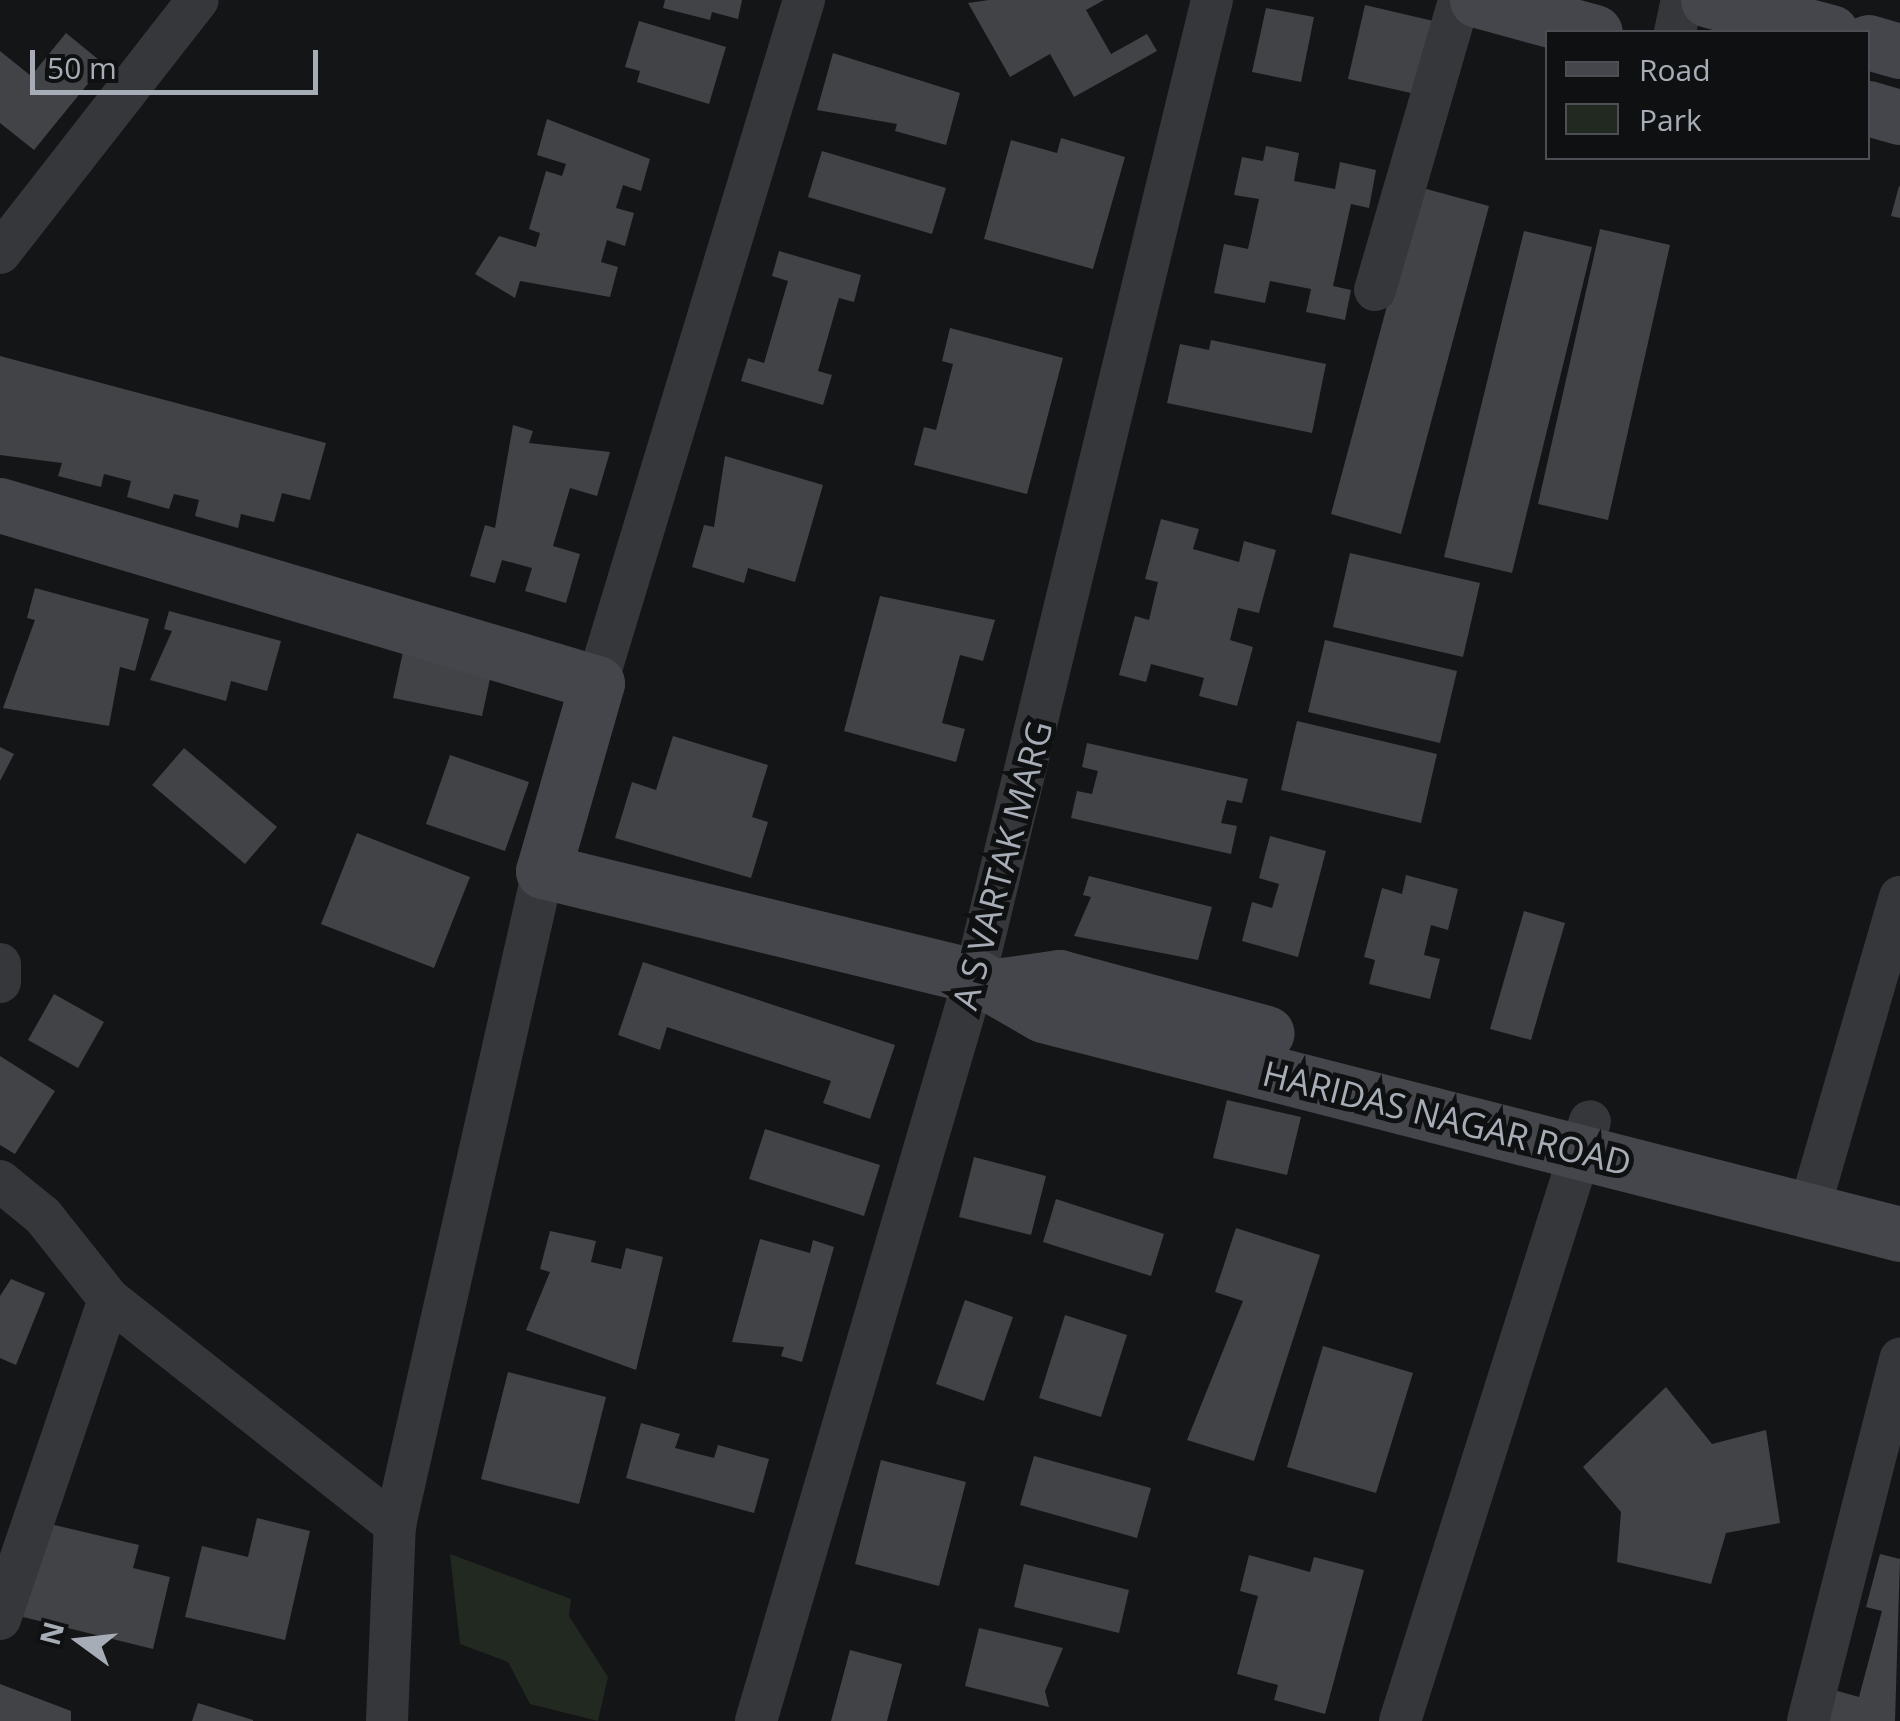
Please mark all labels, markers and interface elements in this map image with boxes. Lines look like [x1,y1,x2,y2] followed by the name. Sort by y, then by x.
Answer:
[35,30,322,92] scale bar
[1545,30,1870,160] legend
[47,47,117,88] text: 50 m
[1639,49,1711,90] text: Road
[1639,99,1702,140] text: Park
[943,716,1061,1014] street label: A S VARTAK MARG
[1258,1052,1636,1184] street label: HARIDAS NAGAR ROAD
[30,1591,130,1691] north arrow
[30,1617,72,1649] text: N

